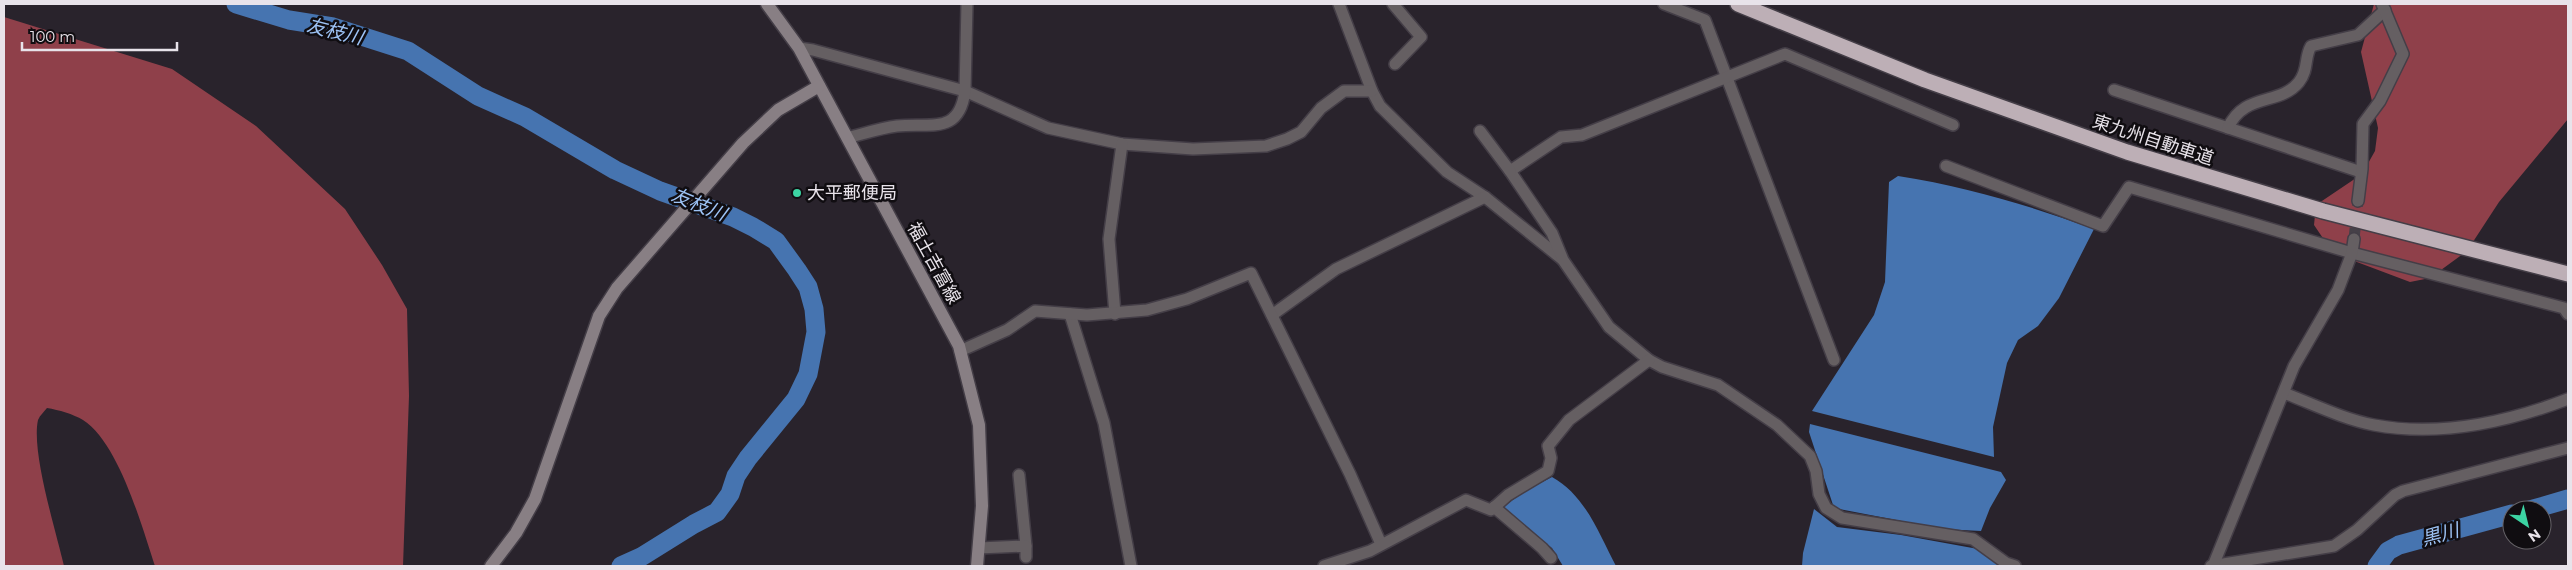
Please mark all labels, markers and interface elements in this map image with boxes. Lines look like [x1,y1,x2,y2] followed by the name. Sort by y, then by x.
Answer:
[304,13,367,50] water label: 友枝川
[22,20,178,52] scale bar
[30,27,75,46] text: 100 m
[2090,110,2216,170] street label: 東九州自動車道
[807,182,897,204] place label: 大平郵便局
[668,183,731,227] water label: 友枝川
[791,187,803,199] marker: 大平郵便局
[903,218,965,308] street label: 福土吉富線
[2502,500,2552,550] north arrow
[2419,518,2463,551] water label: 黒川
[2525,525,2544,546] text: N

